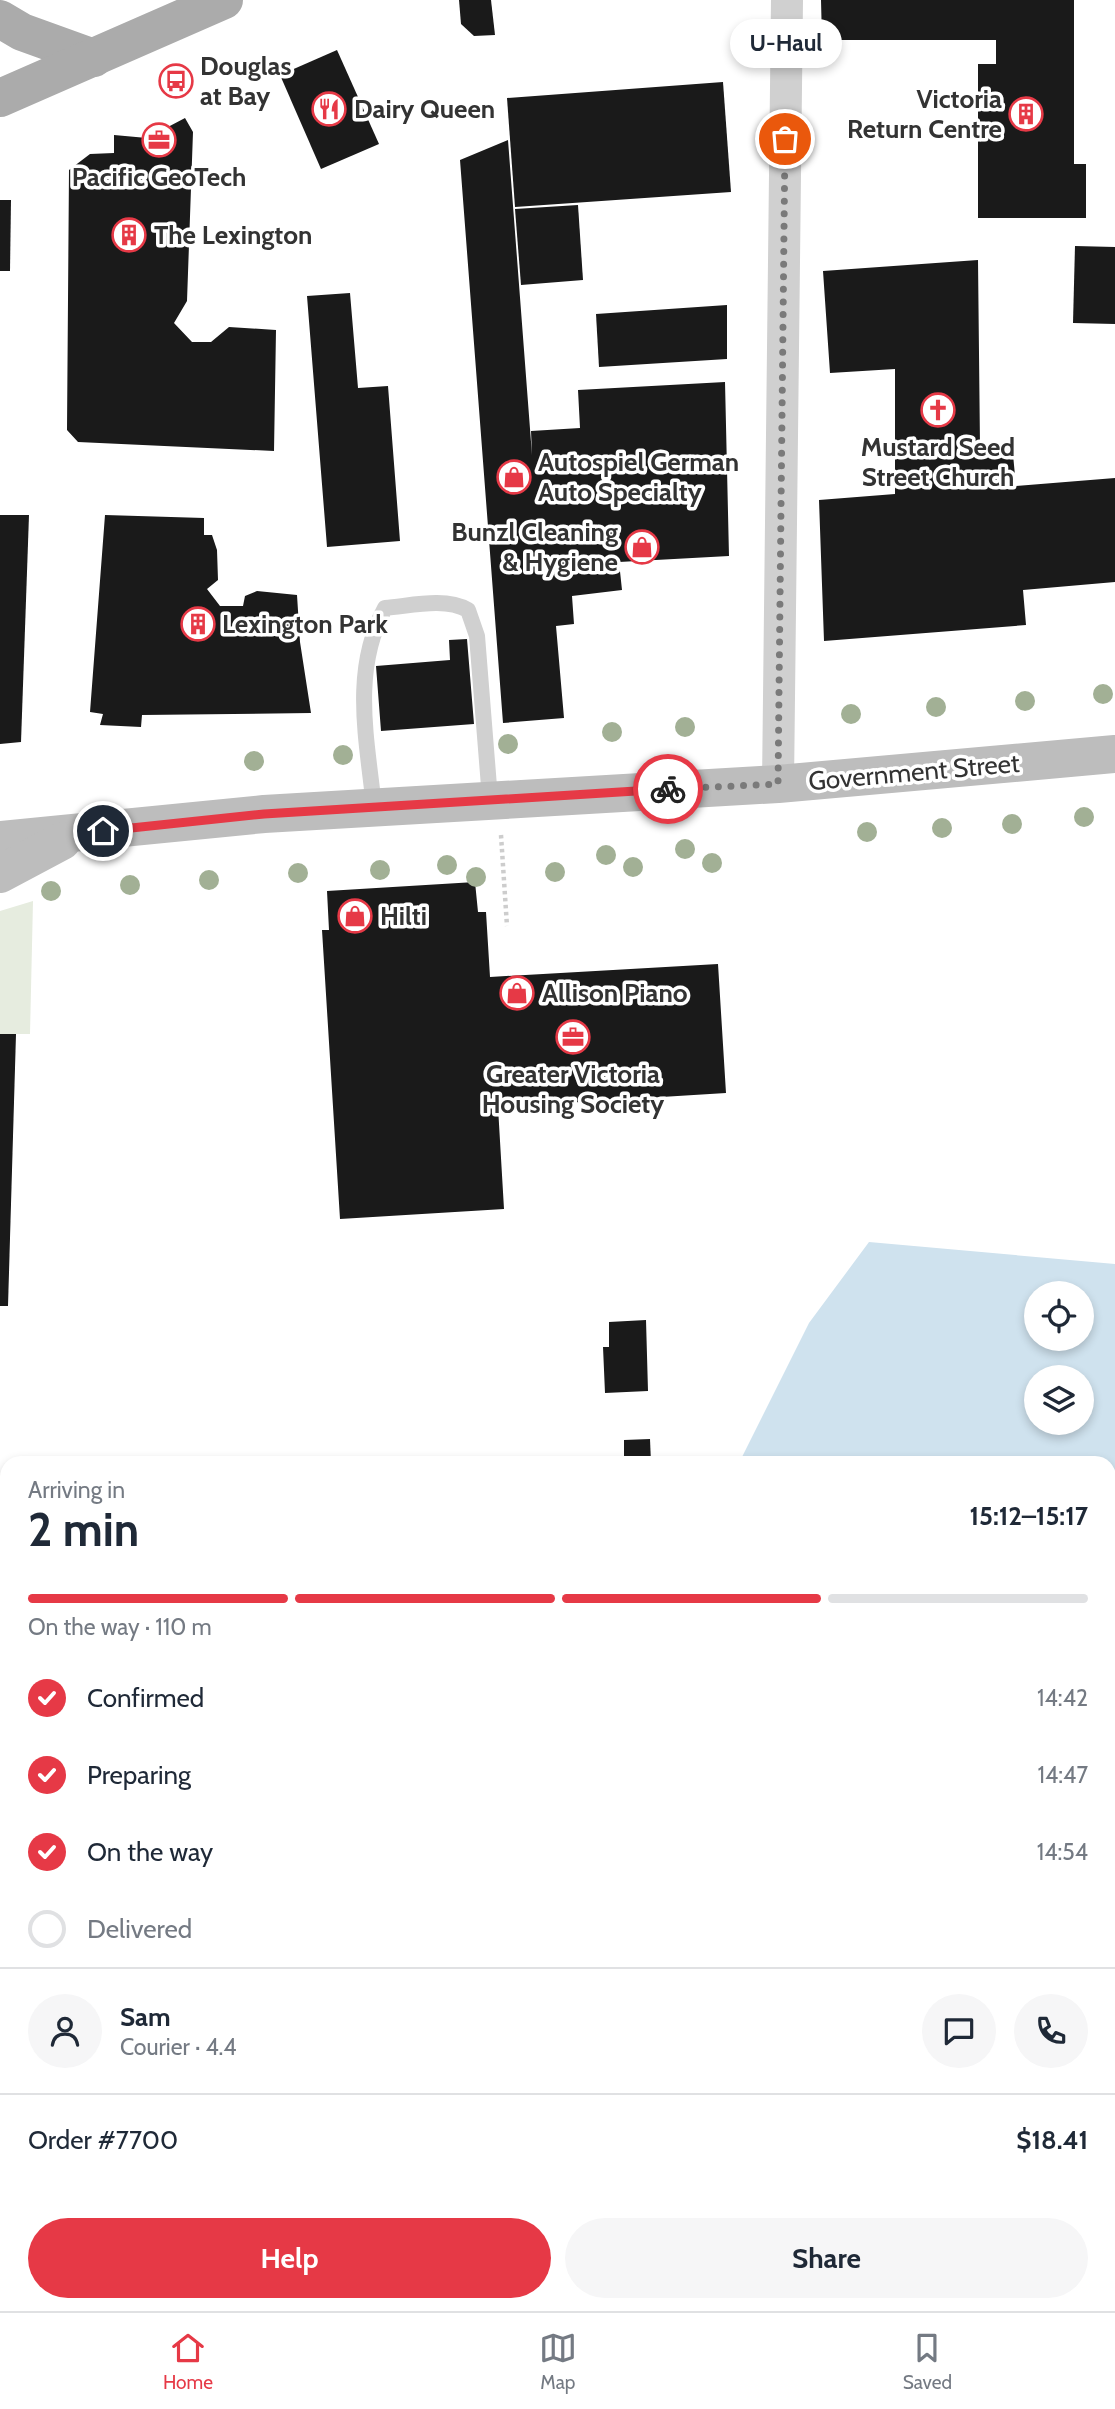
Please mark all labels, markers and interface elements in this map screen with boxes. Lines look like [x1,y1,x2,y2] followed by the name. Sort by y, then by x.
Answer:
[729,20,841,69] callout: U-Haul
[750,29,822,57] text: U-Haul
[200,50,292,112] place label: Douglas at Bay
[157,62,195,100] bus stop icon: Douglas at Bay
[847,83,1002,145] place label: Victoria Return Centre
[310,90,348,128] restaurant icon: Dairy Queen
[354,93,495,125] place label: Dairy Queen
[1007,95,1045,133] building icon: Victoria Return Centre
[755,109,815,169] pin
[766,120,804,158] icon: bag
[140,121,178,159] office icon: Pacific GeoTech
[72,161,246,193] place label: Pacific GeoTech
[110,216,148,254] building icon: The Lexington
[154,219,312,251] place label: The Lexington
[919,391,957,429] church icon: Mustard Seed Street Church
[861,431,1015,493] place label: Mustard Seed Street Church
[538,446,739,508] place label: Autospiel German Auto Specialty
[495,458,533,496] shop icon: Autospiel German Auto Specialty
[451,516,618,578] place label: Bunzl Cleaning & Hygiene
[623,528,661,566] shop icon: Bunzl Cleaning & Hygiene
[179,605,217,643] building icon: Lexington Park
[222,608,388,640] place label: Lexington Park
[807,747,1021,797] street label: Government Street
[633,754,703,824] courier
[649,770,687,808] icon: bike
[73,801,133,861] pin
[84,812,122,850] icon: home
[336,897,374,935] shop icon: Hilti
[380,900,427,932] place label: Hilti
[498,974,536,1012] shop icon: Allison Piano
[542,977,688,1009] place label: Allison Piano
[554,1018,592,1056] office icon: Greater Victoria Housing Society
[482,1058,664,1120] place label: Greater Victoria Housing Society
[1024,1281,1094,1435] map controls
[1024,1281,1094,1351] button: locate
[1024,1365,1094,1435] button: layers
[28,1476,125,1504] text: Arriving in
[969,1500,1088,1532] text: 15:12–15:17
[28,1502,139,1558] text: 2 min
[28,1613,212,1641] text: On the way · 110 m
[28,1679,66,1717] icon: check
[87,1682,204,1714] text: Confirmed
[1037,1684,1088,1712] text: 14:42
[28,1756,66,1794] icon: check
[87,1759,191,1791] text: Preparing
[1038,1761,1088,1789] text: 14:47
[28,1833,66,1871] icon: check
[87,1836,213,1868] text: On the way
[1037,1838,1088,1866] text: 14:54
[87,1913,192,1945] text: Delivered
[28,1994,102,2068] button: person
[922,1994,996,2068] button: chat
[1014,1994,1088,2068] button: phone
[120,2001,171,2033] text: Sam
[120,2033,237,2061] text: Courier · 4.4
[28,2124,178,2156] text: Order #7700
[1016,2124,1088,2156] text: $18.41
[28,2218,551,2298] button: Help
[565,2218,1088,2298] button: Share
[163,2329,213,2394] tab: Home
[539,2329,577,2394] tab: Map
[903,2329,952,2394] tab: Saved

